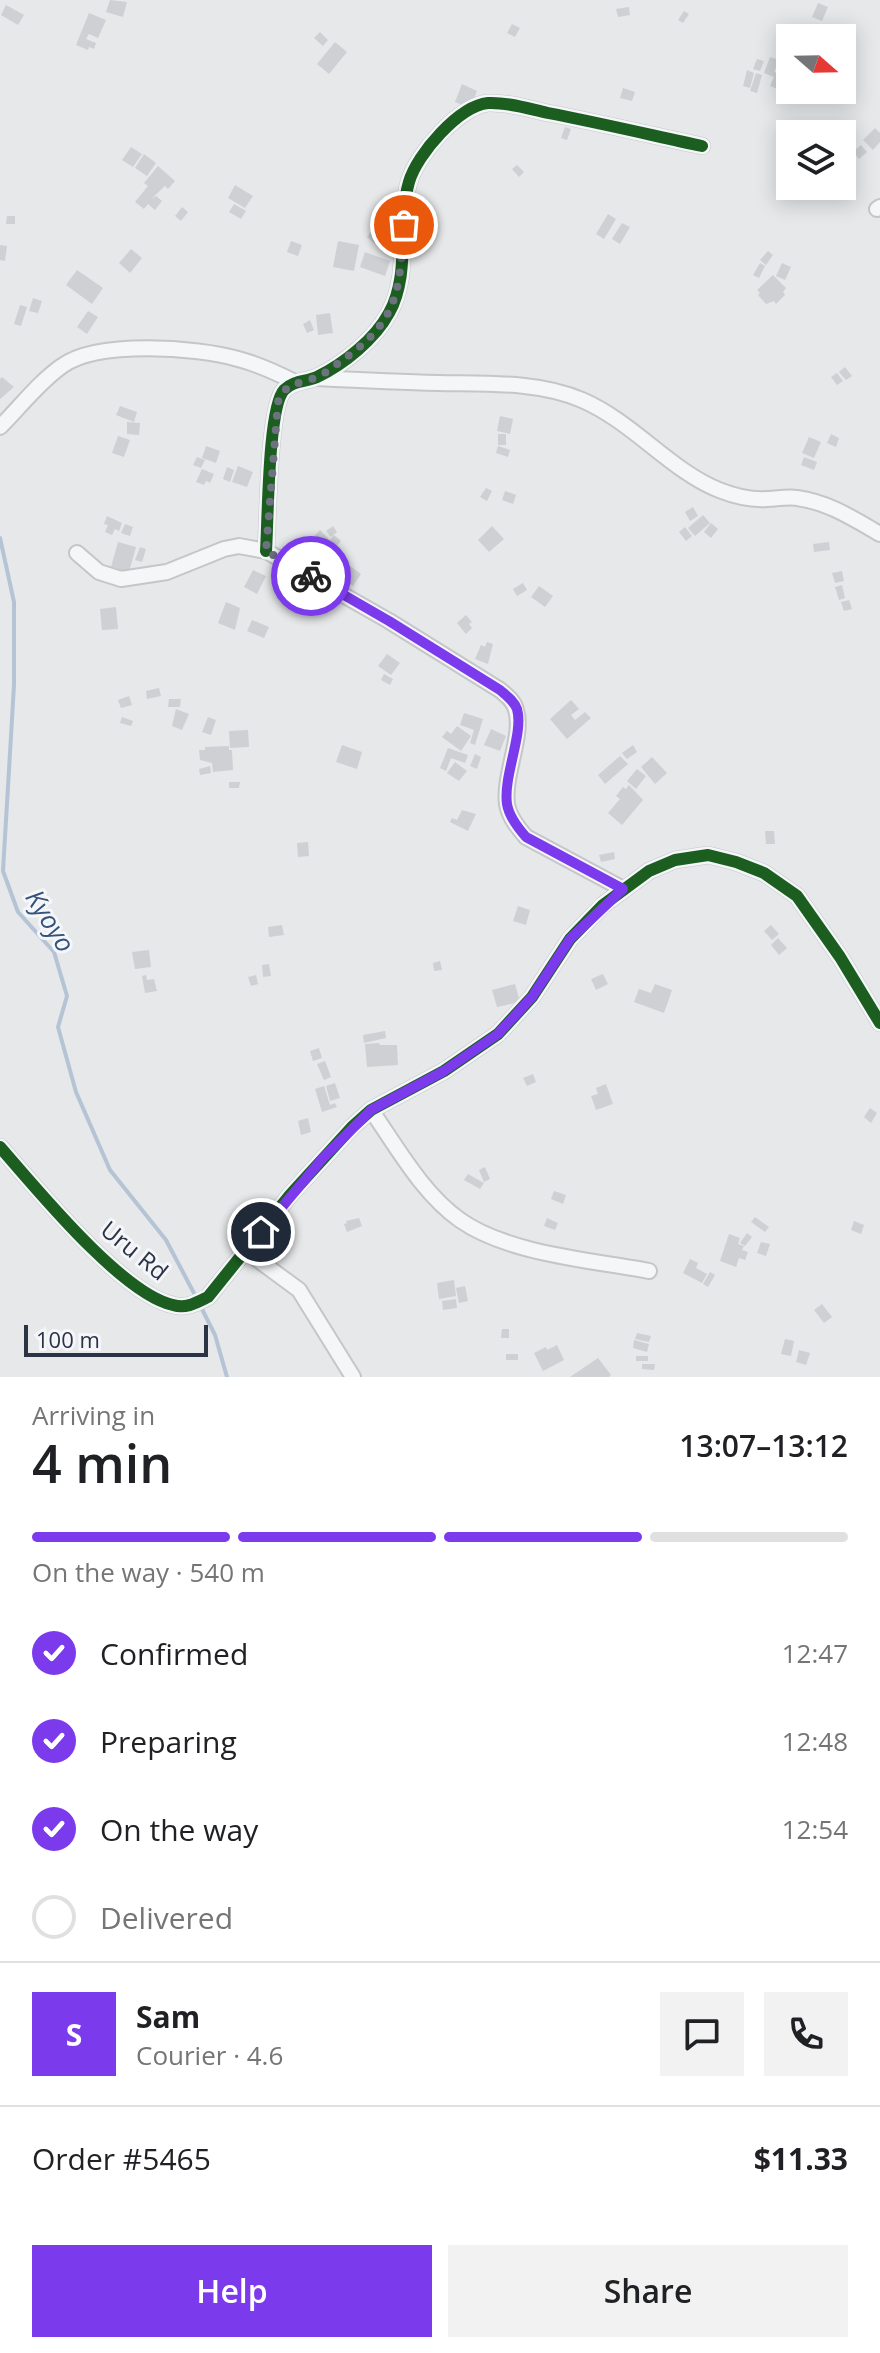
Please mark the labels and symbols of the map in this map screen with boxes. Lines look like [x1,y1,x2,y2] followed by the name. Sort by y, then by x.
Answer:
[776,24,856,104] north arrow
[370,191,438,259] pin
[271,536,351,616] courier
[18,882,84,959] water label: Kyoyo
[227,1198,295,1266] pin
[94,1213,176,1287] street label: Uru Rd
[24,1321,208,1357] scale bar

